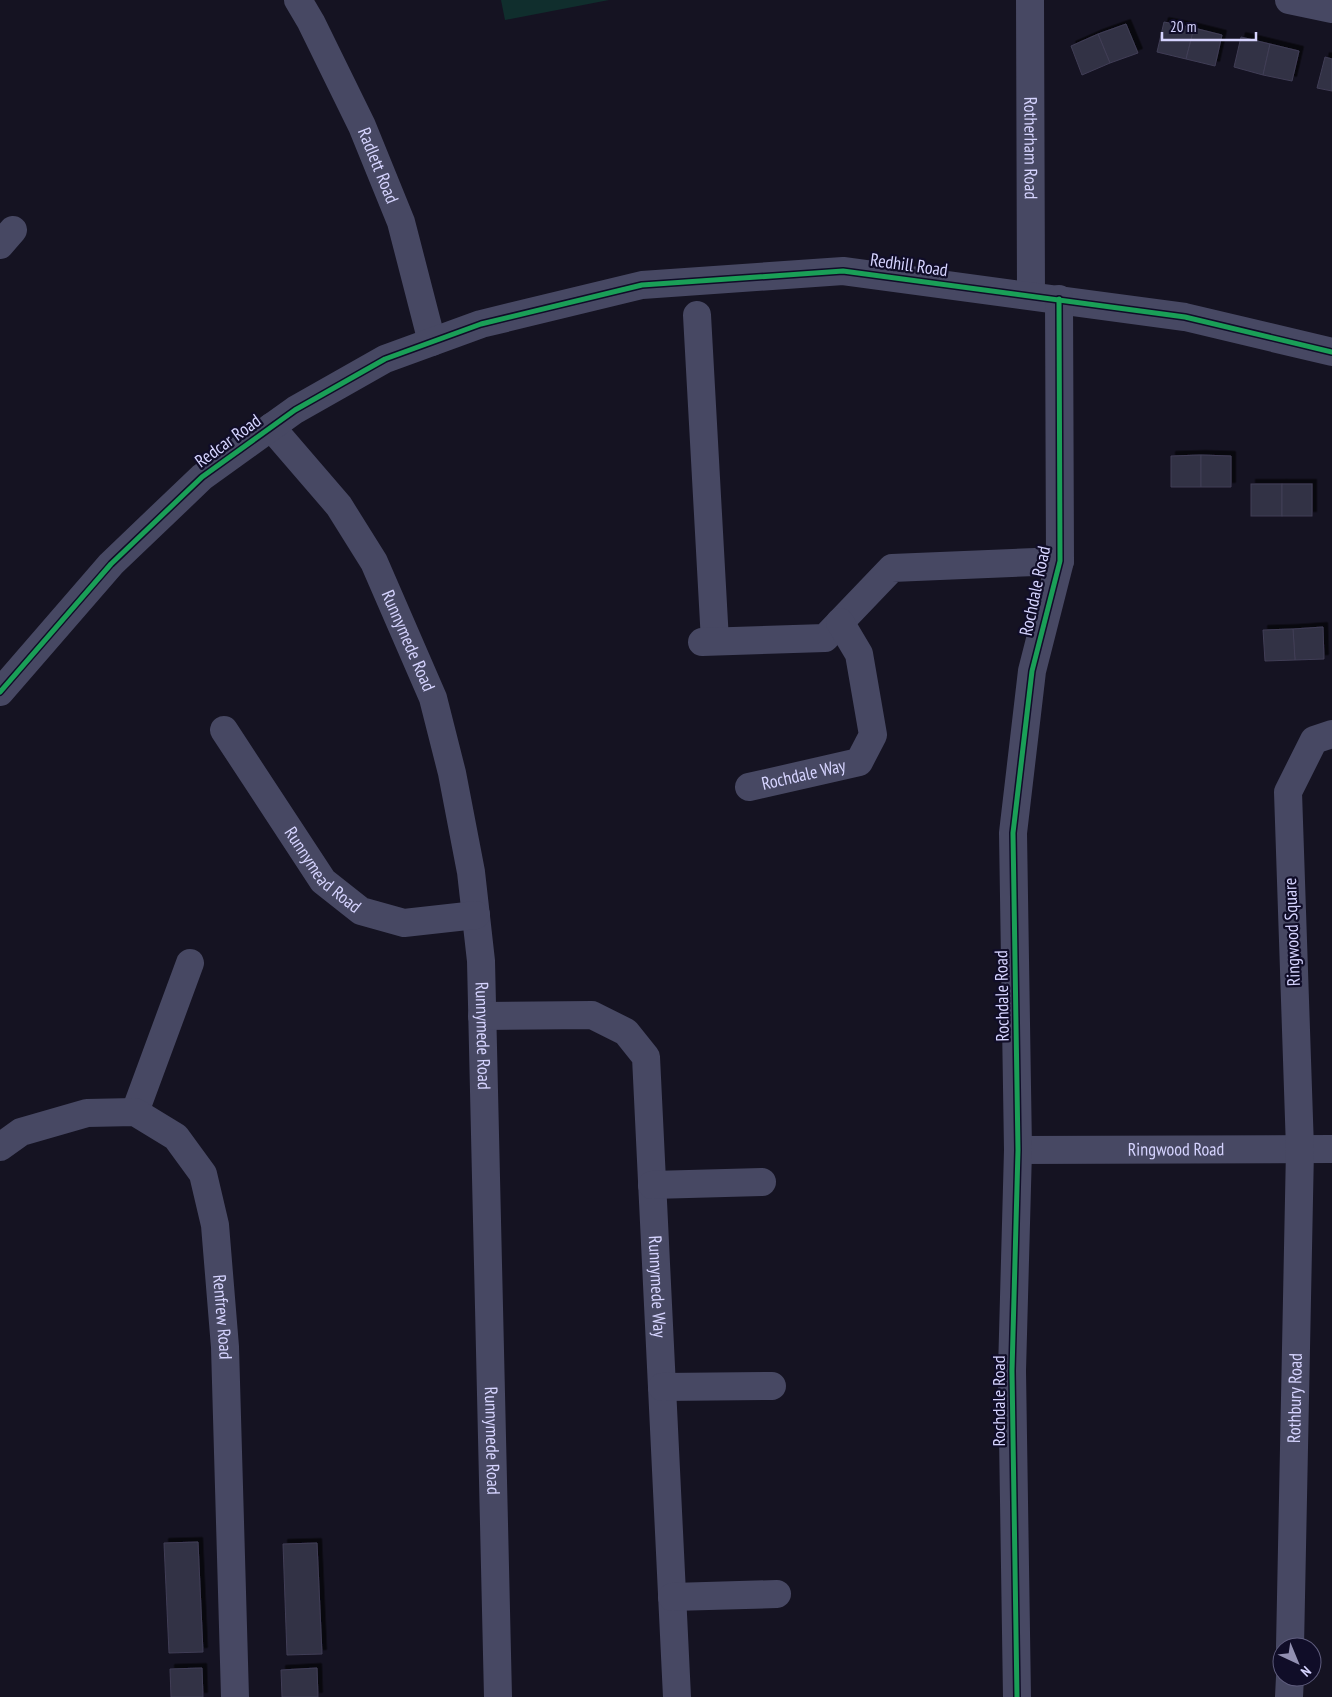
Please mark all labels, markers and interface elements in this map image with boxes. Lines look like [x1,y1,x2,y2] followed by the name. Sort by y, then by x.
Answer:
[1162,10,1256,42] scale bar
[1170,17,1196,36] text: 20 m
[1019,97,1043,199] street label: Rotherham Road
[353,124,404,207] street label: Radlett Road
[869,248,949,281] street label: Redhill Road
[190,409,265,472] street label: Redcar Road
[1014,544,1055,638] street label: Rochdale Road
[377,586,441,695] street label: Runnymede Road
[759,753,848,795] street label: Rochdale Way
[280,822,366,918] street label: Runnymead Road
[1278,877,1305,987] street label: Ringwood Square
[989,950,1014,1042] street label: Rochdale Road
[470,981,496,1090] street label: Runnymede Road
[1128,1137,1224,1161] street label: Ringwood Road
[644,1235,672,1339] street label: Runnymede Way
[208,1274,237,1360] street label: Renfrew Road
[1282,1353,1307,1443] street label: Rothbury Road
[987,1355,1010,1447] street label: Rochdale Road
[480,1386,505,1495] street label: Runnymede Road
[1272,1637,1322,1687] north arrow
[1297,1662,1315,1680] text: N

